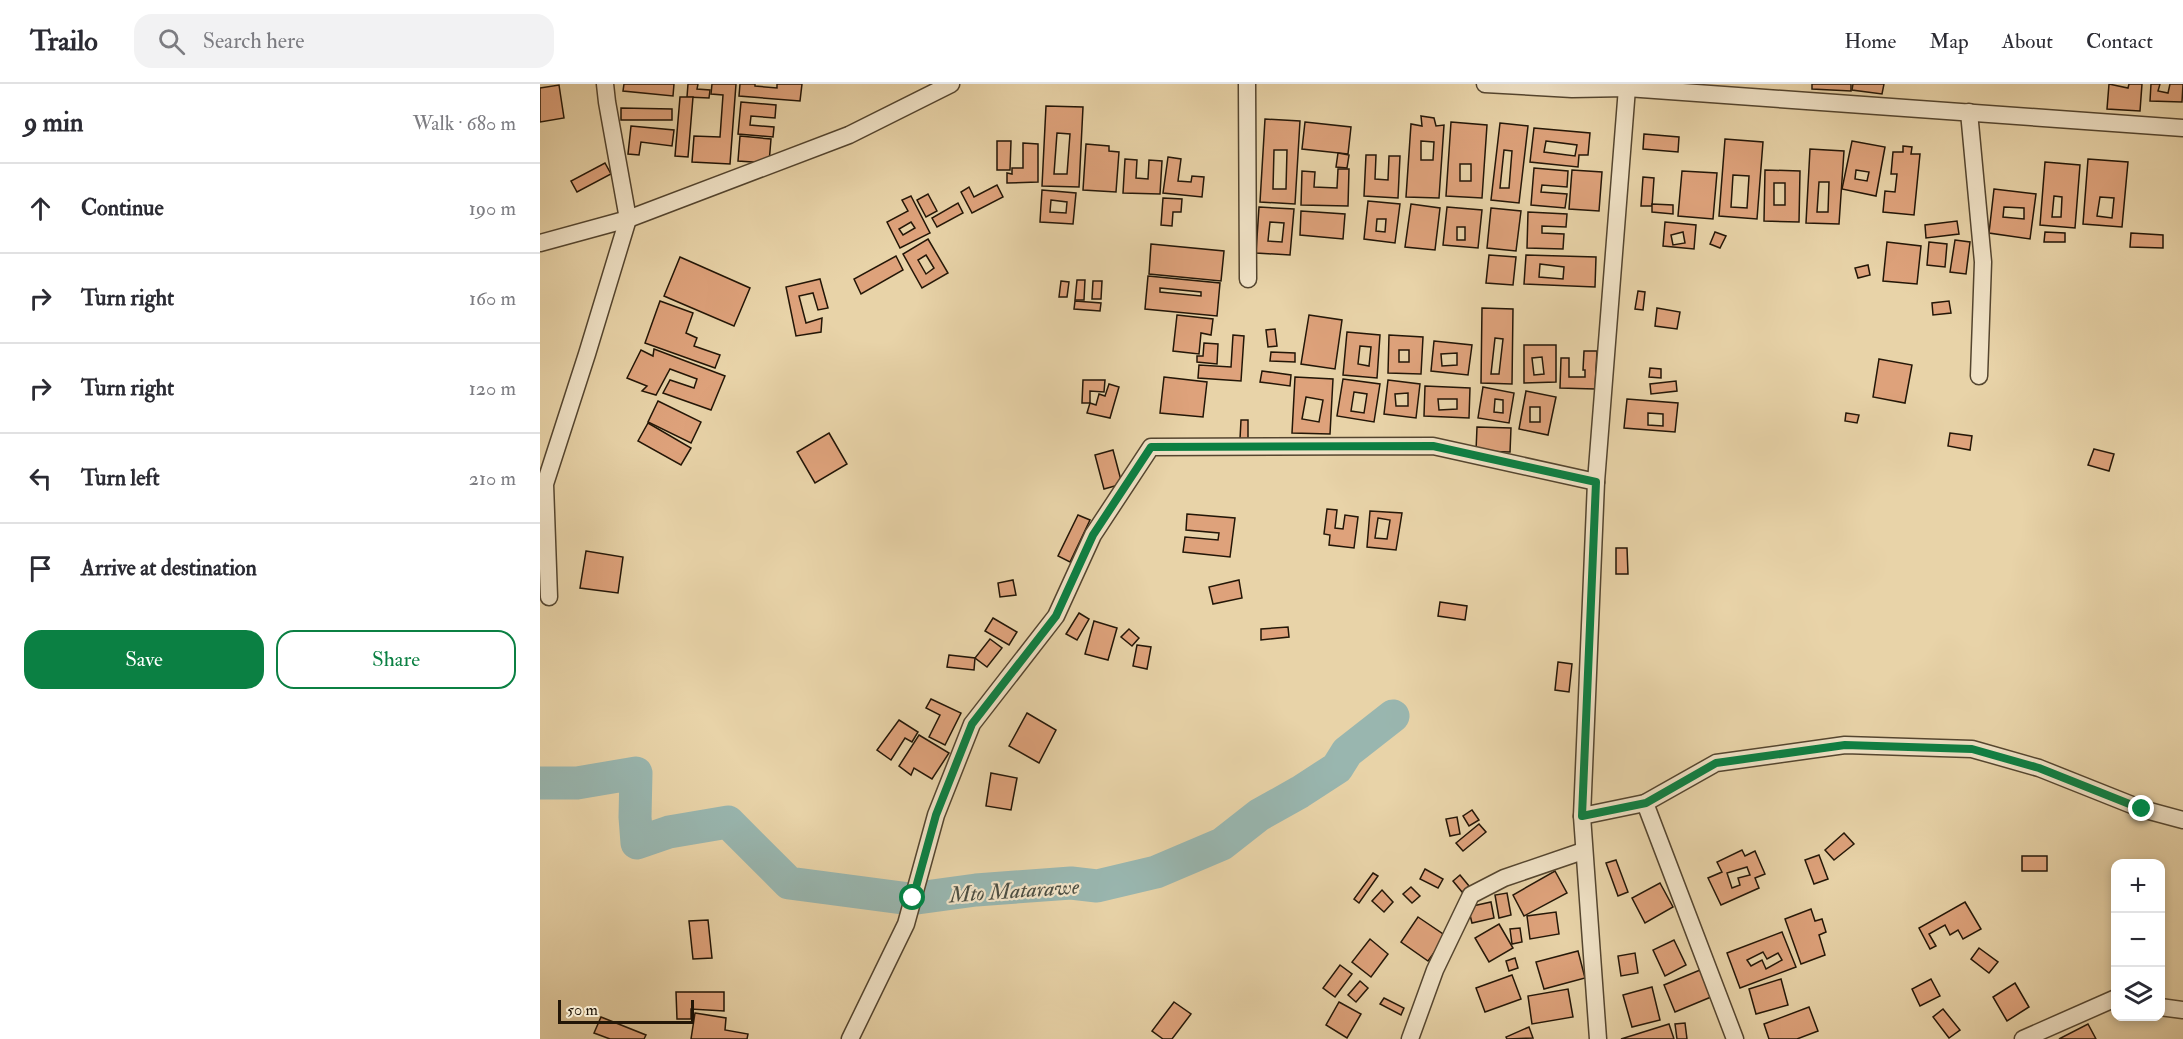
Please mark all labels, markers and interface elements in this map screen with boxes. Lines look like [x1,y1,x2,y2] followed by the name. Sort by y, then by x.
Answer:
[134,14,554,68] search box
[30,24,98,59] text: Trailo
[155,25,188,58] icon: search
[203,27,304,55] text: Search here
[1844,28,1896,55] text: Home
[1929,28,1969,55] text: Map
[2002,28,2053,55] text: About
[2086,28,2153,55] text: Contact
[24,107,83,139] text: 9 min
[413,111,516,136] text: Walk · 680 m
[24,192,57,225] icon: ahead
[81,194,164,222] text: Continue
[469,196,516,221] text: 190 m
[24,282,57,315] icon: right
[81,284,174,312] text: Turn right
[469,286,516,311] text: 160 m
[24,372,57,405] icon: right
[81,374,174,402] text: Turn right
[469,376,516,401] text: 120 m
[24,462,57,495] icon: left
[81,464,160,492] text: Turn left
[469,466,516,491] text: 210 m
[24,552,57,585] icon: arrive
[81,554,257,582] text: Arrive at destination
[24,630,264,689] button: Save
[276,630,516,689] button: Share
[2128,795,2154,821] route end
[2111,859,2165,1021] map controls
[2111,859,2165,913] button: +
[946,872,1081,910] water label: Mto Matarawe
[899,884,925,910] route start
[2111,913,2165,967] button: −
[2111,967,2165,1021] button: layers
[558,997,694,1024] scale bar
[567,1000,598,1020] text: 50 m

